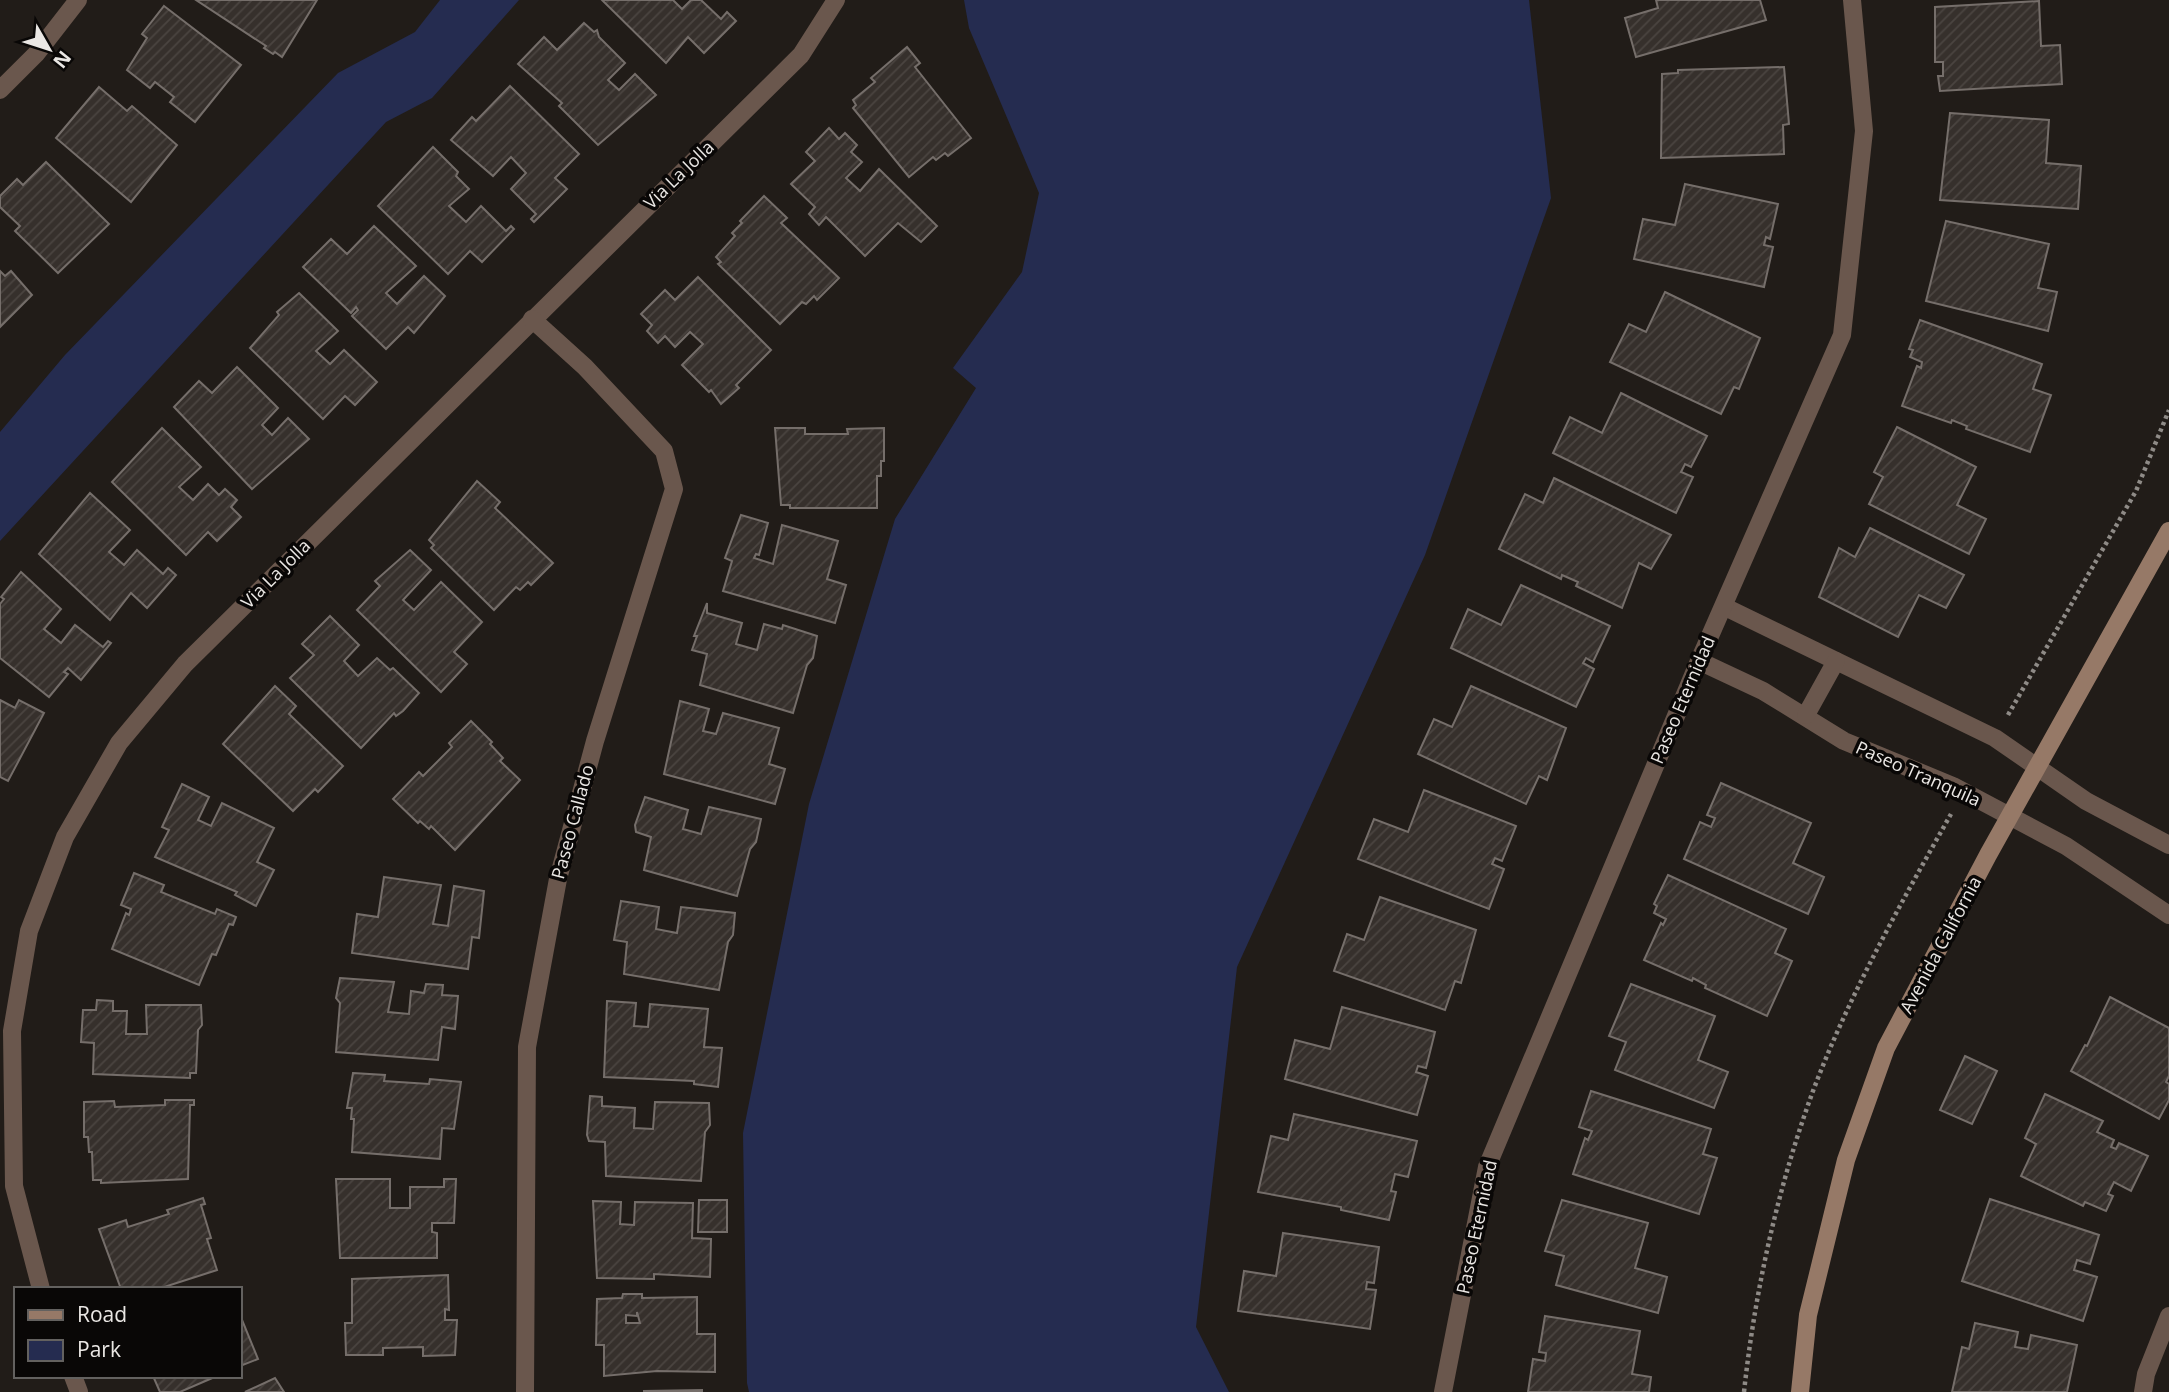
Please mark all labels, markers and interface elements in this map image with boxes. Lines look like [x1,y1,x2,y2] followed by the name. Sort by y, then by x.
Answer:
[14,14,84,84] north arrow
[47,46,77,74] text: N
[638,135,719,214] street label: Via La Jolla
[235,533,315,613] street label: Via La Jolla
[1644,632,1720,767] street label: Paseo Eternidad
[1852,735,1985,811] street label: Paseo Tranquila
[545,762,599,881] street label: Paseo Callado
[1894,872,1986,1017] street label: Avenida California
[1450,1158,1502,1296] street label: Paseo Eternidad
[14,1287,242,1378] legend
[77,1300,127,1328] text: Road
[77,1335,121,1363] text: Park

